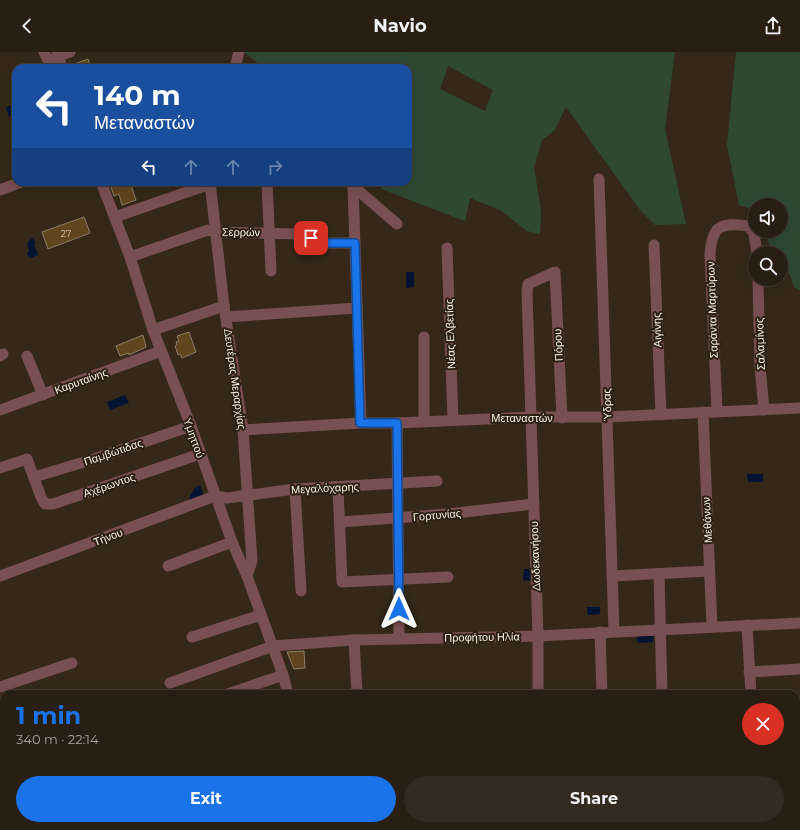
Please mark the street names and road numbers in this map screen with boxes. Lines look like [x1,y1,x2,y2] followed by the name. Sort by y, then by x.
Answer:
[222,225,261,239] street label: Σερρών
[703,261,721,359] street label: Σαράντα Μαρτύρων
[442,299,458,369] street label: Νέας Ελβετίας
[649,312,665,348] street label: Αιγίνης
[752,318,768,370] street label: Σαλαμίνος
[221,328,249,430] street label: Δευτέρας Μεραρχίας
[550,328,566,362] street label: Πόρου
[52,365,110,397] street label: Καρυταίνης
[599,388,615,422] street label: Ύδρας
[491,411,553,425] street label: Μεταναστών
[180,416,208,460] street label: Υμηττού
[82,435,144,469] street label: Παμβώτιδας
[81,470,137,500] street label: Αχέρωντος
[291,479,359,497] street label: Μεγαλόχαρης
[699,496,715,543] street label: Μεθάνων
[412,506,462,524] street label: Γορτυνίας
[527,521,543,591] street label: Δωδεκανήσου
[91,525,125,549] street label: Τήνου
[444,629,520,645] street label: Προφήτου Ηλία

